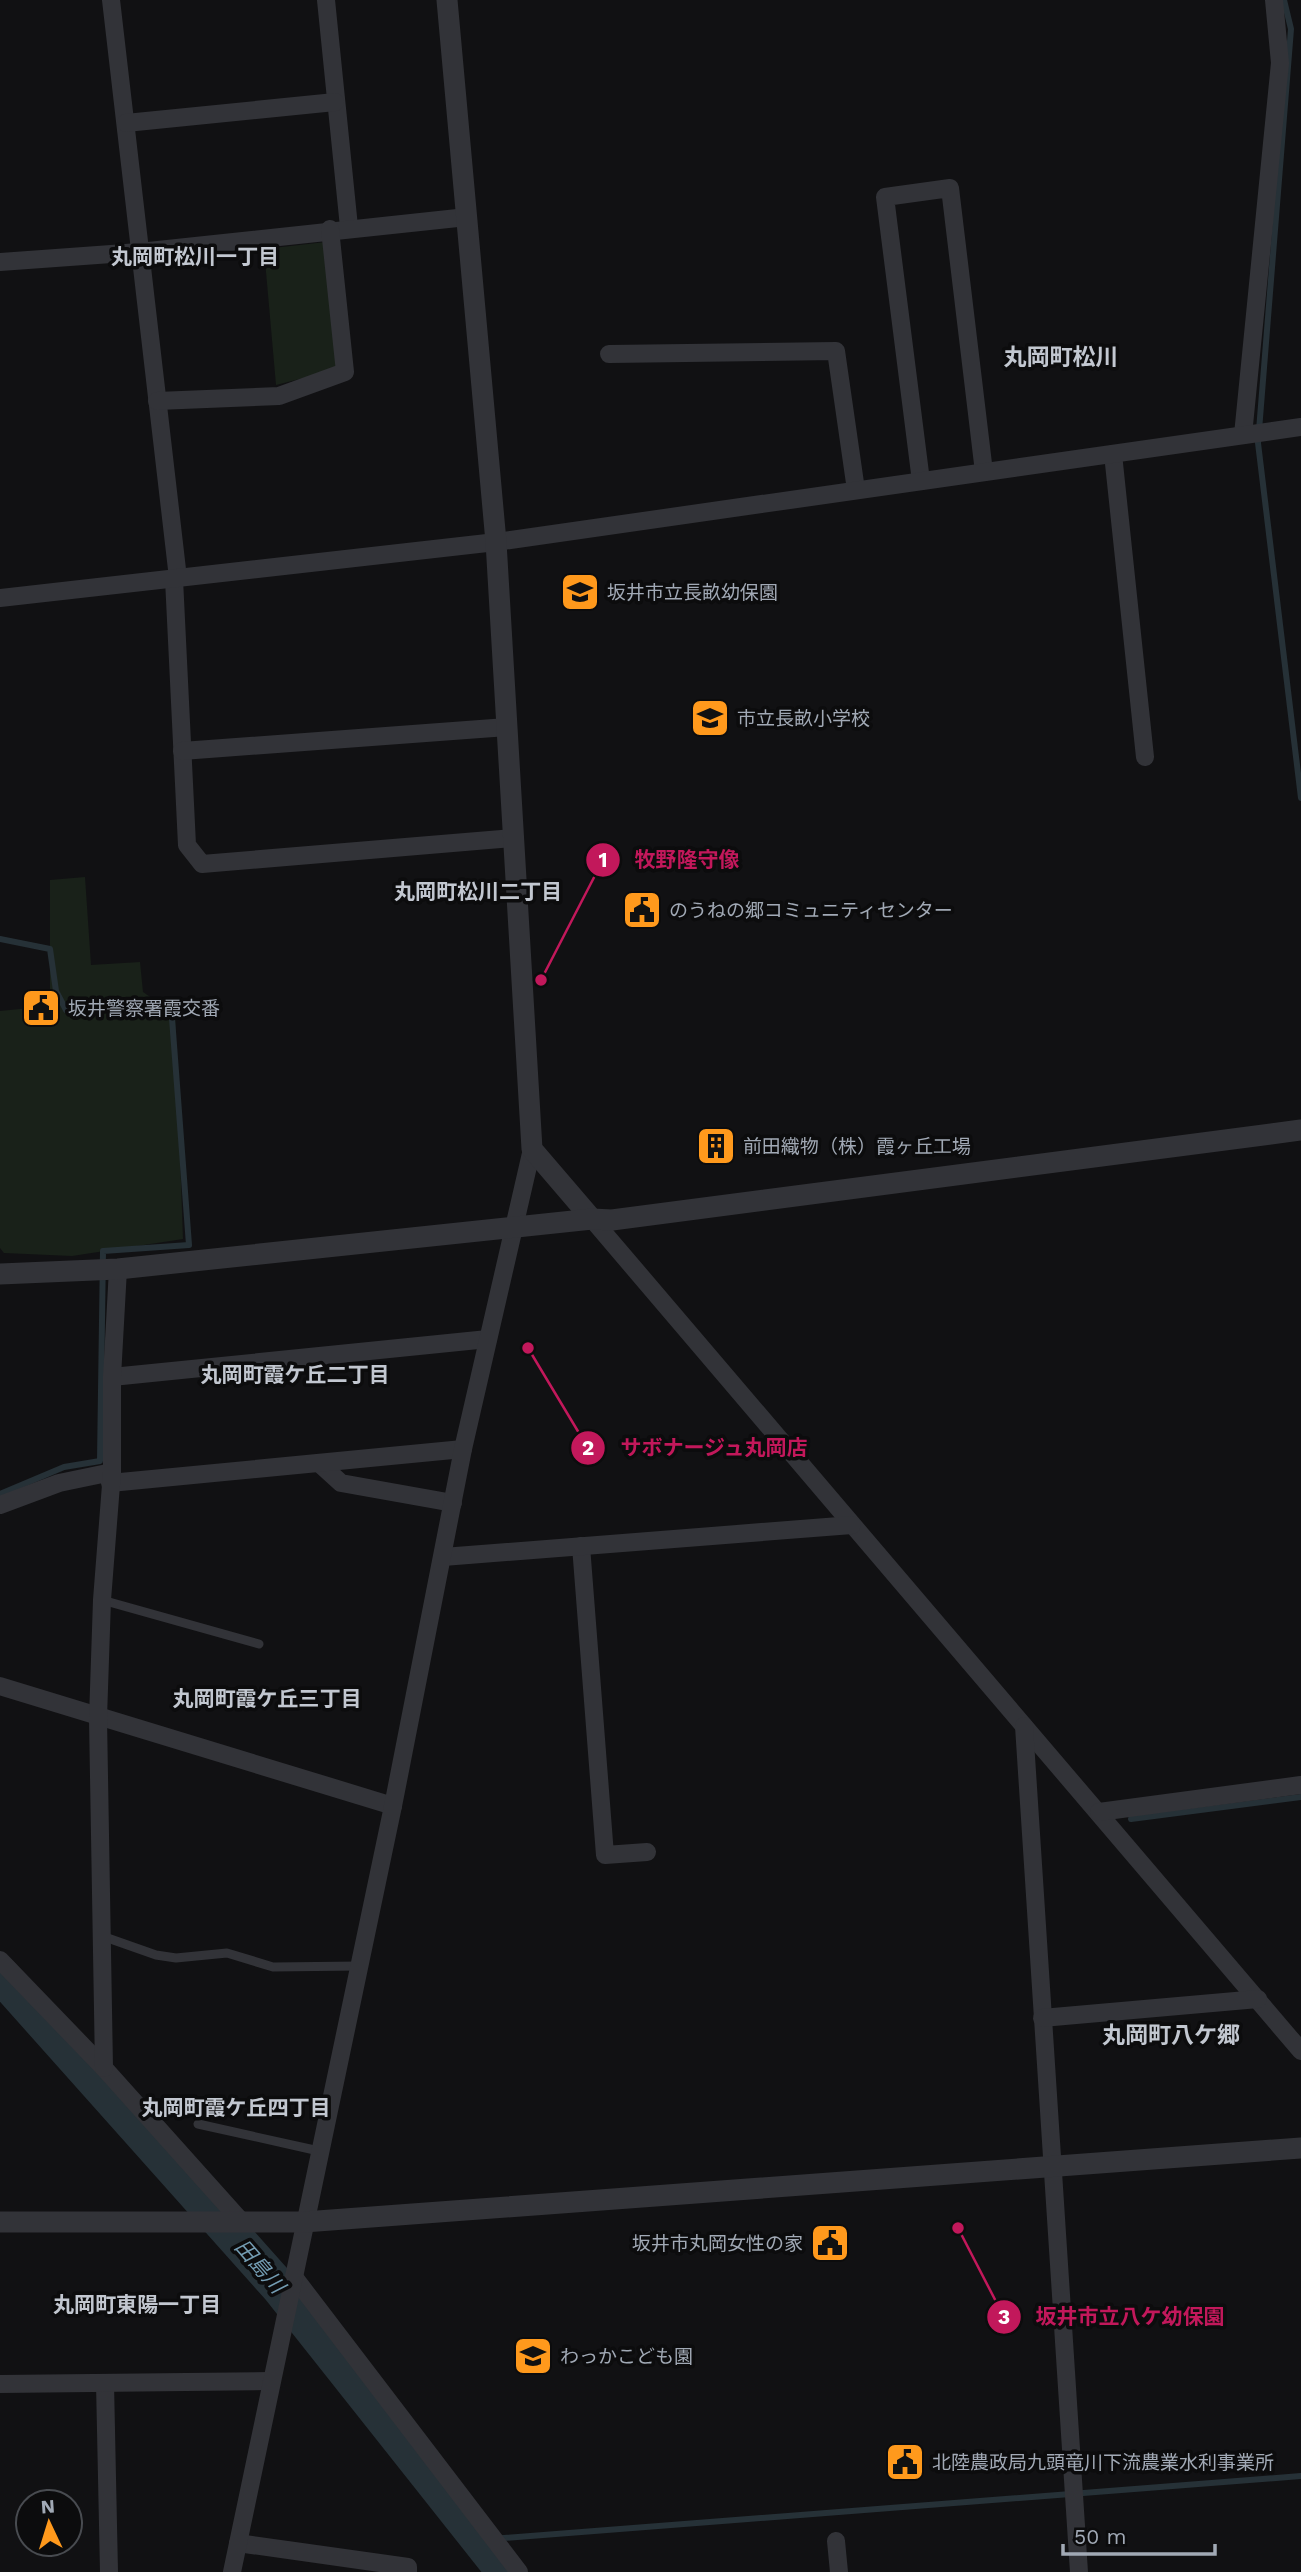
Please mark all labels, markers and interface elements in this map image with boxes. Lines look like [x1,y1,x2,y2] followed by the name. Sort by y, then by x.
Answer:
[111,244,279,269] district label: 丸岡町松川一丁目
[1004,344,1119,371] district label: 丸岡町松川
[559,571,601,613] school or university icon: 坂井市立長畝幼保園
[607,581,778,604] place label: 坂井市立長畝幼保園
[689,697,731,739] school or university icon: 市立長畝小学校
[737,707,870,730] place label: 市立長畝小学校
[586,839,754,881] callout: 牧野隆守像
[598,847,608,872] text: 1
[635,847,740,872] text: 牧野隆守像
[394,879,562,904] district label: 丸岡町松川二丁目
[621,889,663,931] public building icon: のうねの郷コミュニティセンター
[669,899,953,922] place label: のうねの郷コミュニティセンター
[20,987,62,1029] public building icon: 坂井警察署霞交番
[68,997,220,1020] place label: 坂井警察署霞交番
[695,1125,737,1167] building icon: 前田織物（株）霞ヶ丘工場
[743,1135,971,1158] place label: 前田織物（株）霞ヶ丘工場
[201,1362,390,1387] district label: 丸岡町霞ケ丘二丁目
[570,1427,822,1469] callout: サボナージュ丸岡店
[582,1435,594,1460] text: 2
[620,1435,808,1460] text: サボナージュ丸岡店
[173,1686,362,1711] district label: 丸岡町霞ケ丘三丁目
[1102,2022,1240,2049] district label: 丸岡町八ケ郷
[142,2095,331,2120] district label: 丸岡町霞ケ丘四丁目
[809,2222,851,2264] public building icon: 坂井市丸岡女性の家
[632,2232,803,2255] place label: 坂井市丸岡女性の家
[230,2234,291,2299] water label: 田島川
[53,2292,221,2317] district label: 丸岡町東陽一丁目
[987,2296,1239,2338] callout: 坂井市立八ケ幼保園
[998,2304,1010,2329] text: 3
[1036,2304,1225,2329] text: 坂井市立八ケ幼保園
[512,2335,554,2377] school or university icon: わっかこども園
[560,2345,693,2368] place label: わっかこども園
[884,2441,926,2483] public building icon: 北陸農政局九頭竜川下流農業水利事業所
[932,2451,1274,2474] place label: 北陸農政局九頭竜川下流農業水利事業所
[14,2488,84,2558] north arrow
[40,2495,56,2519] text: N
[1063,2512,1215,2556] scale bar
[1074,2524,1126,2549] text: 50 m

